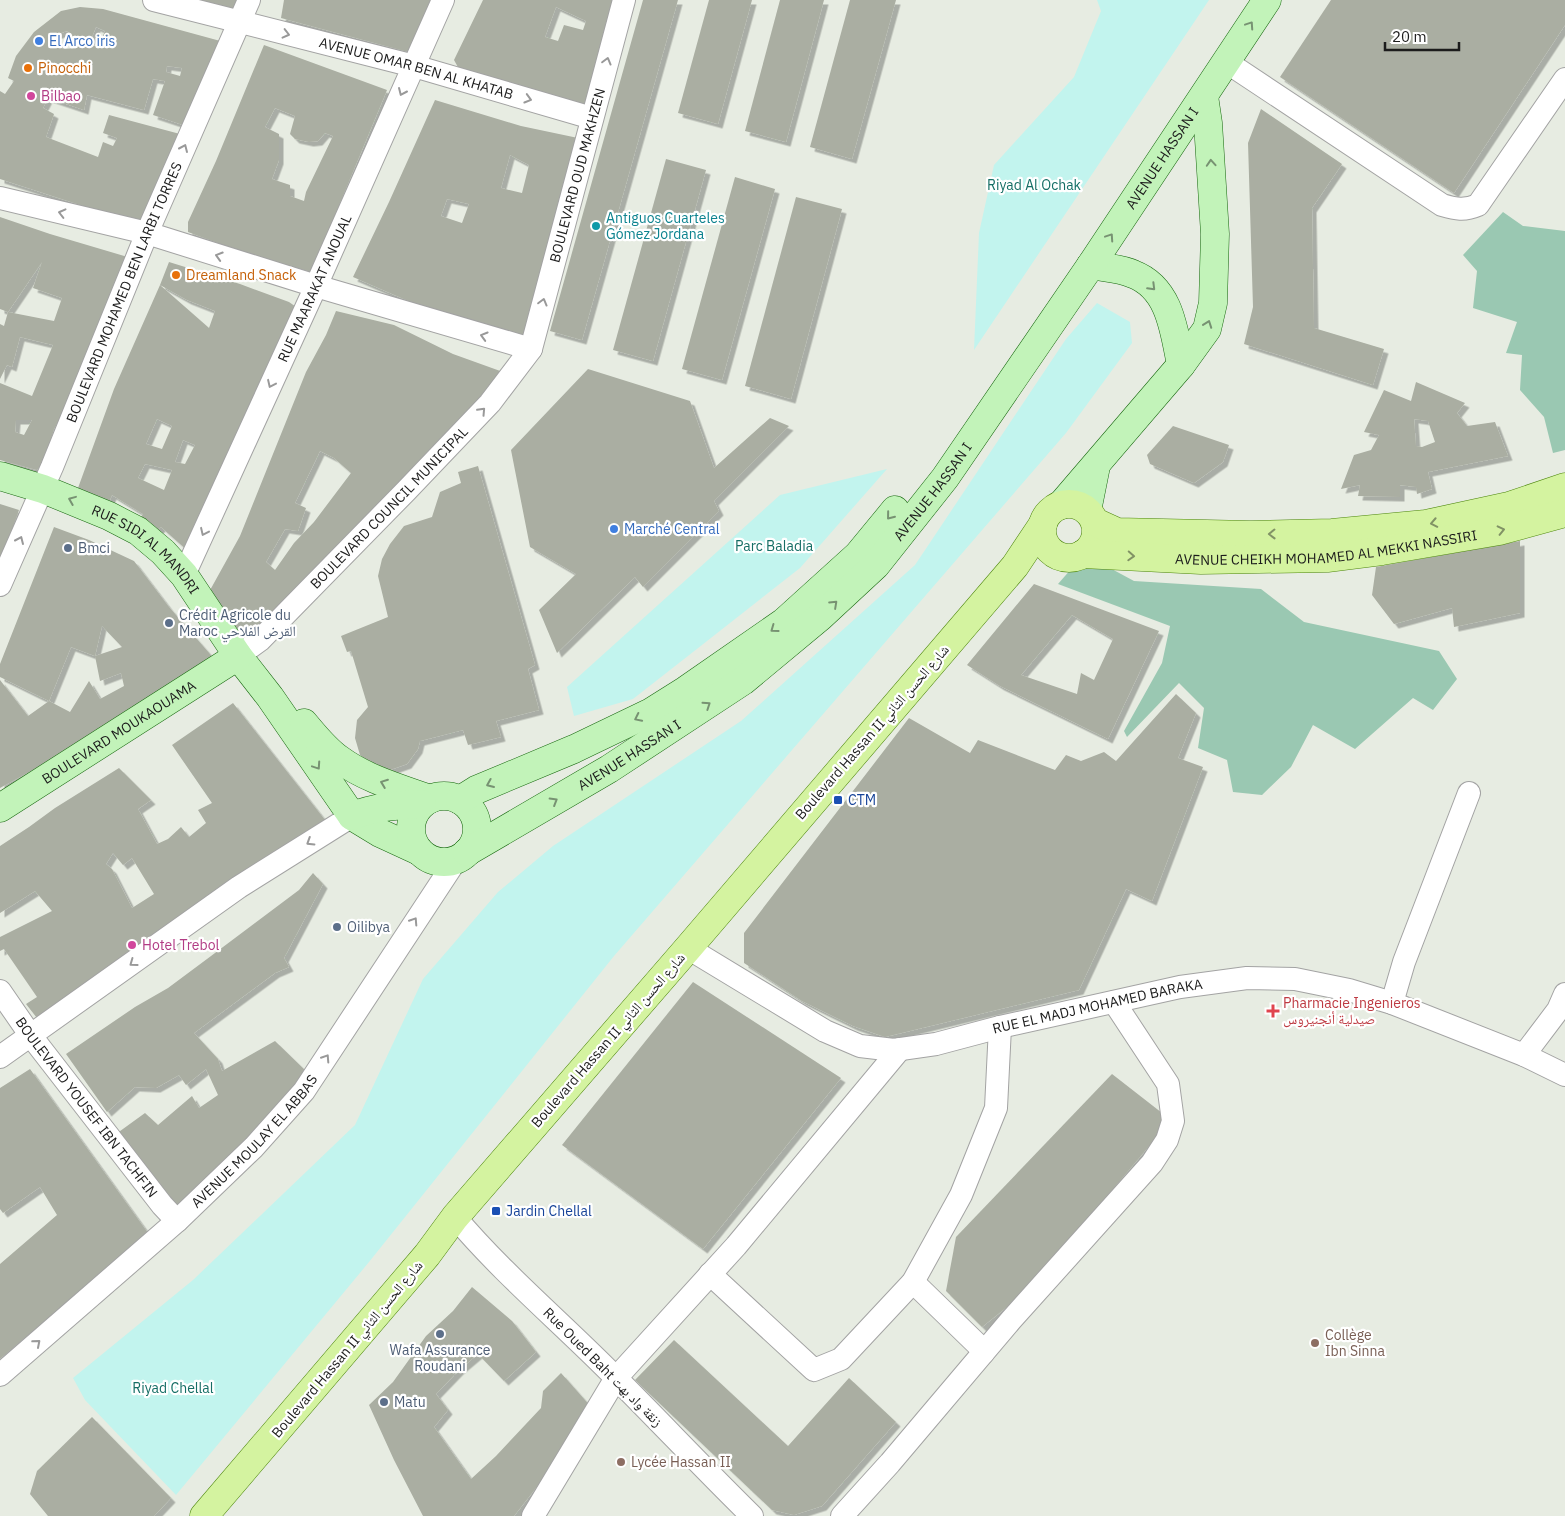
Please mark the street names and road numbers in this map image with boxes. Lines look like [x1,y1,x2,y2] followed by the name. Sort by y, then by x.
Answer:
[317,33,515,104] street label: AVENUE OMAR BEN AL KHATAB
[545,86,609,264] street label: BOULEVARD OUD MAKHZEN
[1122,104,1202,213] street label: AVENUE HASSAN I
[62,159,186,425] street label: BOULEVARD MOHAMED BEN LARBI TORRES
[274,212,356,365] street label: RUE MAARAKAT ANOUAL
[306,423,472,593] street label: BOULEVARD COUNCIL MUNICIPAL
[890,439,976,545] street label: AVENUE HASSAN I
[89,501,203,597] street label: RUE SIDI AL MANDRI
[1175,526,1478,569] street label: AVENUE CHEIKH MOHAMED AL MEKKI NASSIRI
[791,641,955,825] street label: Boulevard Hassan II شارع الحسن الثاني
[38,676,199,788] street label: BOULEVARD MOUKAOUAMA
[574,715,684,794] street label: AVENUE HASSAN I
[527,949,691,1133] street label: Boulevard Hassan II شارع الحسن الثاني
[991,975,1204,1038] street label: RUE EL MADJ MOHAMED BARAKA
[12,1014,162,1201] street label: BOULEVARD YOUSEF IBN TACHFIN
[187,1071,321,1212] street label: AVENUE MOULAY EL ABBAS
[268,1257,428,1443] street label: Boulevard Hassan II شارع الحسن الثاني
[540,1304,666,1430] street label: Rue Oued Baht زنقة واد بهت

